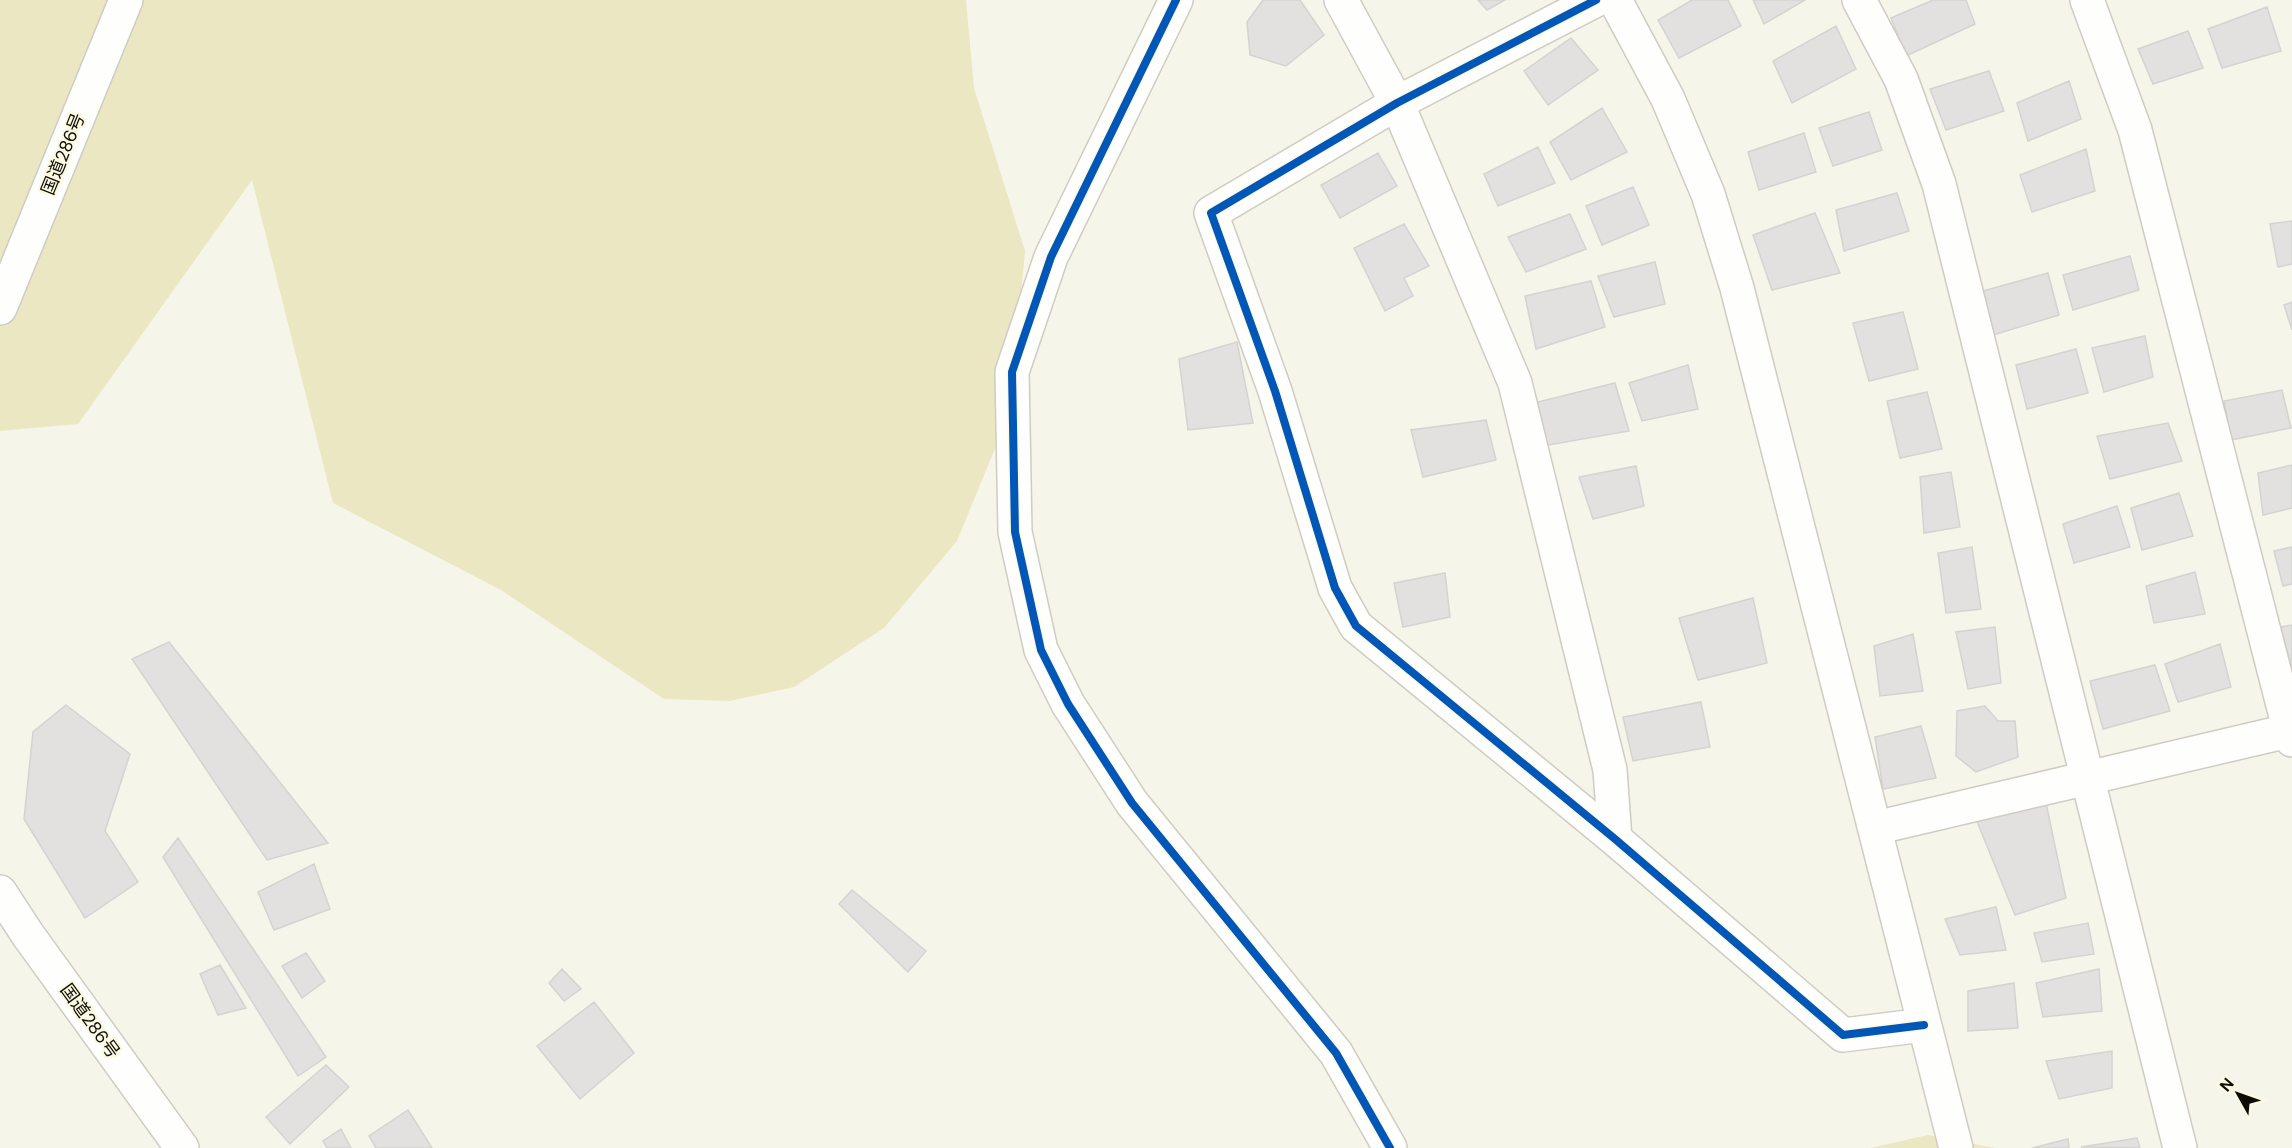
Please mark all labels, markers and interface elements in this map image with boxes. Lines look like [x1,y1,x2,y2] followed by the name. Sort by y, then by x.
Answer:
[36,109,90,199] street label: 国道286号
[55,979,125,1063] street label: 国道286号
[2208,1064,2268,1124] north arrow
[2215,1073,2239,1096] text: N

